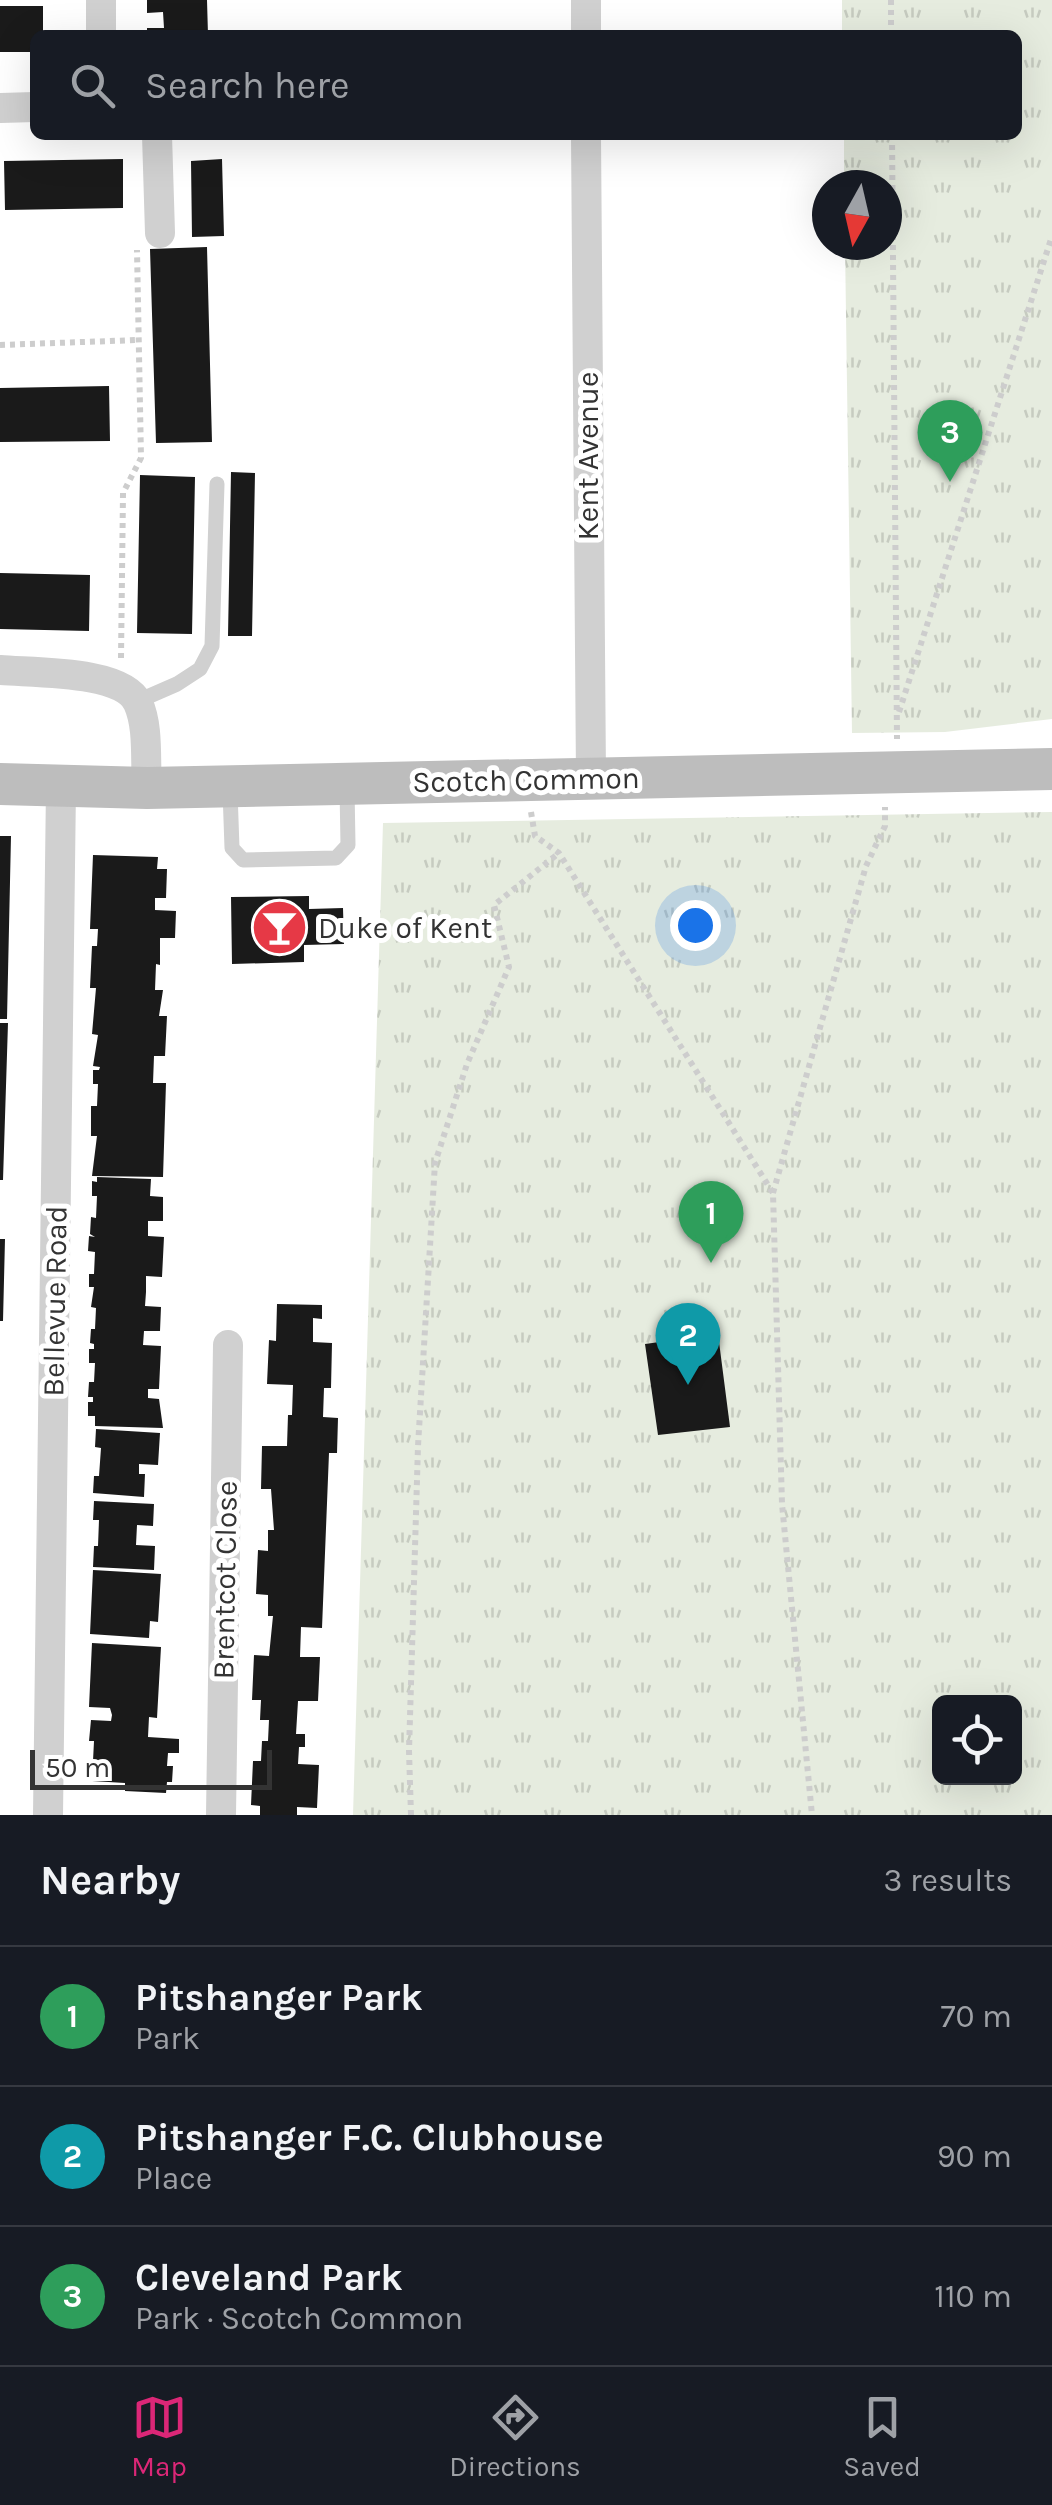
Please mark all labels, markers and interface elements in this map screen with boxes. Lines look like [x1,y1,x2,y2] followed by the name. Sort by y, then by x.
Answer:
[30,30,1022,140] search box
[65,58,120,113] icon: search
[145,63,349,108] text: Search here
[812,170,902,260] north arrow
[570,372,606,540] street label: Kent Avenue
[918,400,982,482] pin: 3
[412,760,640,800] street label: Scotch Common
[249,898,309,958] bar icon: Duke of Kent
[670,900,721,951] your location
[318,910,492,946] place label: Duke of Kent
[678,1180,744,1263] pin: 1
[35,1205,75,1397] street label: Bellevue Road
[656,1302,720,1385] pin: 2
[205,1480,245,1680] street label: Brentcot Close
[932,1695,1022,1785] map controls
[932,1695,1022,1785] button: locate
[30,1745,272,1790] scale bar
[45,1751,110,1784] text: 50 m
[40,1855,180,1905] text: Nearby
[884,1862,1012,1899] text: 3 results
[135,1975,423,2020] text: Pitshanger Park
[67,1998,78,2035] text: 1
[940,1998,1012,2035] text: 70 m
[135,2020,200,2057] text: Park
[135,2115,604,2160] text: Pitshanger F.C. Clubhouse
[63,2138,82,2175] text: 2
[937,2138,1012,2175] text: 90 m
[135,2160,212,2197] text: Place
[135,2255,403,2300] text: Cleveland Park
[63,2278,82,2315] text: 3
[934,2278,1012,2315] text: 110 m
[135,2300,463,2337] text: Park · Scotch Common
[131,2390,187,2483] tab: Map
[449,2390,581,2483] tab: Directions
[843,2390,921,2483] tab: Saved

